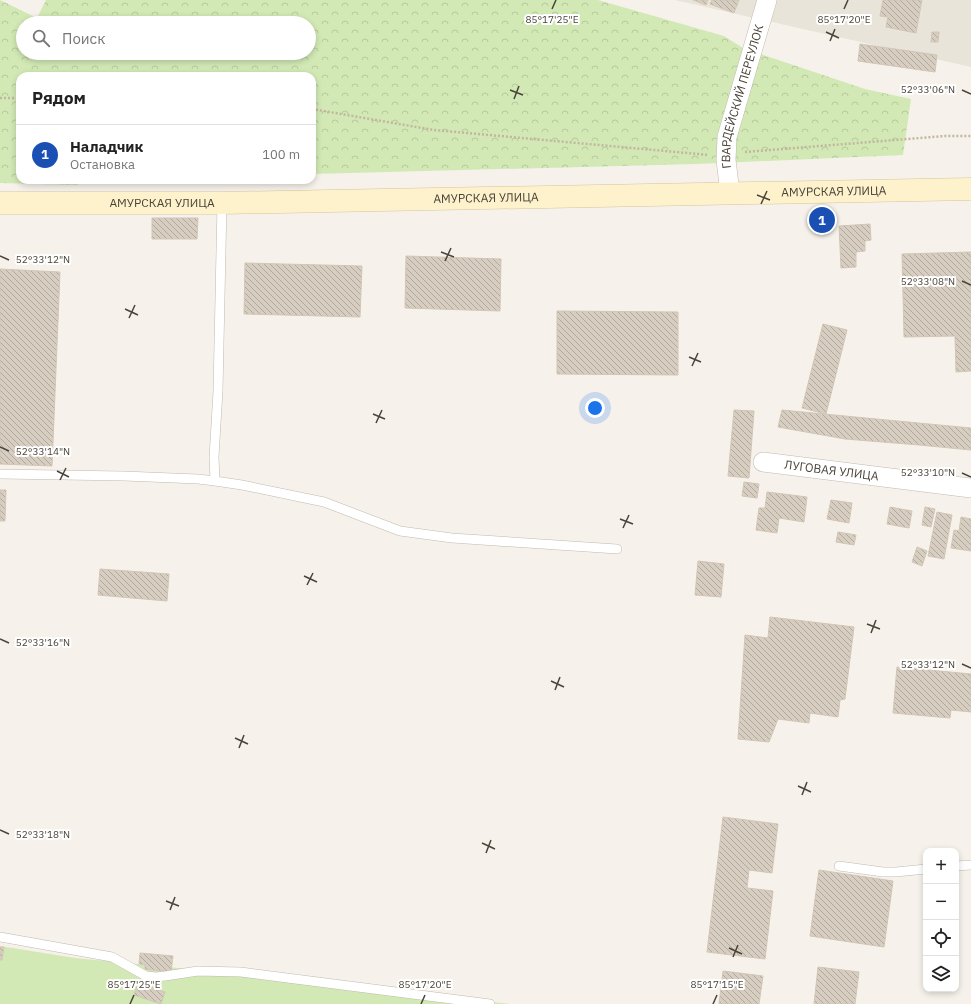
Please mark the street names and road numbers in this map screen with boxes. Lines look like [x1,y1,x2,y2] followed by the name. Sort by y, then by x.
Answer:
[718,22,767,169] street label: ГВАРДЕЙСКИЙ ПЕРЕУЛОК
[781,183,887,200] street label: АМУРСКАЯ УЛИЦА
[433,189,539,206] street label: АМУРСКАЯ УЛИЦА
[109,195,215,210] street label: АМУРСКАЯ УЛИЦА
[783,457,880,483] street label: ЛУГОВАЯ УЛИЦА

